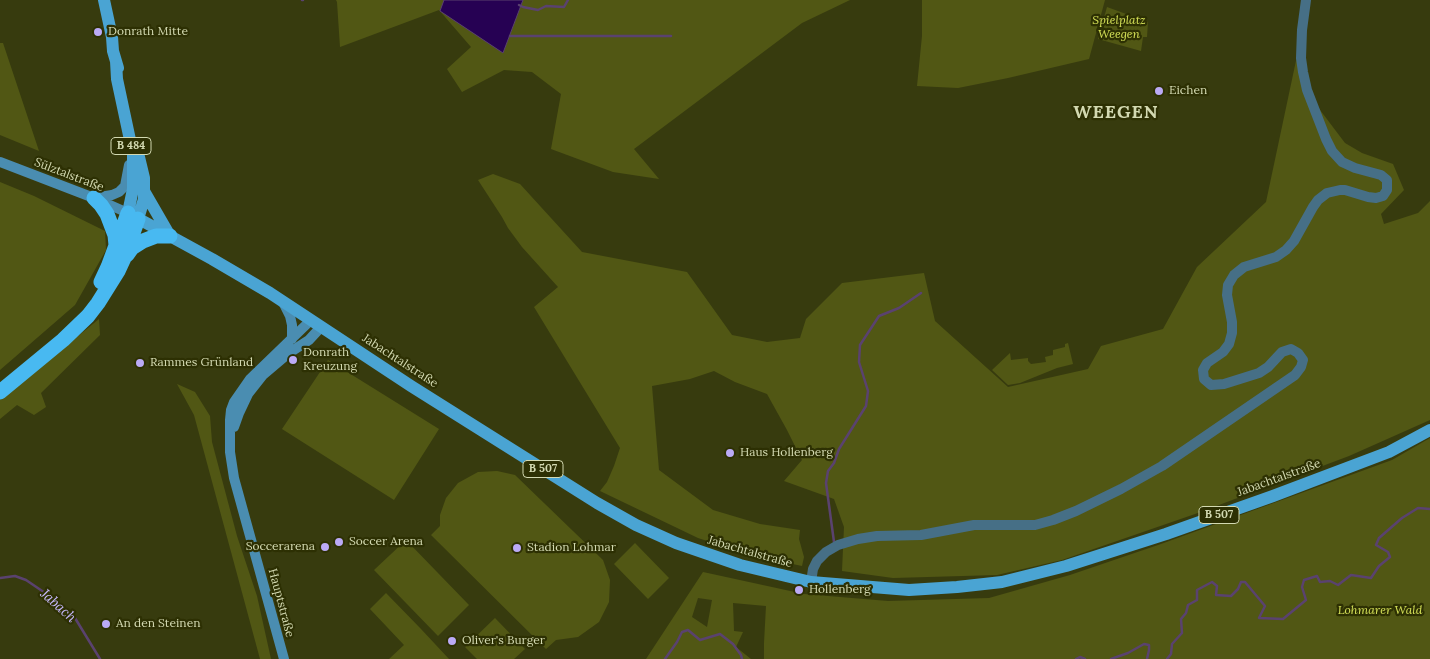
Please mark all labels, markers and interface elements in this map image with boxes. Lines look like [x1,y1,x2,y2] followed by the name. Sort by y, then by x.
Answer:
[1092,14,1146,42] park label: Spielplatz Weegen
[108,25,188,39] place label: Donrath Mitte
[92,26,104,38] marker: Donrath Mitte
[1169,84,1207,98] place label: Eichen
[1153,85,1165,97] marker: Eichen
[1073,102,1159,124] district label: WEEGEN
[111,138,151,154] road number: B 484
[32,155,106,195] street label: Sülztalstraße
[359,331,441,391] street label: Jabachtalstraße
[303,346,357,374] place label: Donrath Kreuzung
[287,354,299,366] marker: Donrath Kreuzung
[150,356,253,370] place label: Rammes Grünland
[134,357,146,369] marker: Rammes Grünland
[740,446,833,460] place label: Haus Hollenberg
[724,447,736,459] marker: Haus Hollenberg
[1235,456,1323,500] street label: Jabachtalstraße
[523,460,563,478] road number: B 507
[1199,506,1239,524] road number: B 507
[706,533,794,571] street label: Jabachtalstraße
[349,535,423,549] place label: Soccer Arena
[333,536,345,548] marker: Soccer Arena
[246,540,315,554] place label: Soccerarena
[319,541,331,553] marker: Soccerarena
[527,541,616,555] place label: Stadion Lohmar
[511,542,523,554] marker: Stadion Lohmar
[265,567,297,639] street label: Hauptstraße
[809,583,871,597] place label: Hollenberg
[793,584,805,596] marker: Hollenberg
[37,586,79,626] water label: Jabach
[1338,604,1422,618] park label: Lohmarer Wald
[116,617,200,631] place label: An den Steinen
[100,618,112,630] marker: An den Steinen
[462,634,545,648] place label: Oliver's Burger
[446,635,458,647] marker: Oliver's Burger

